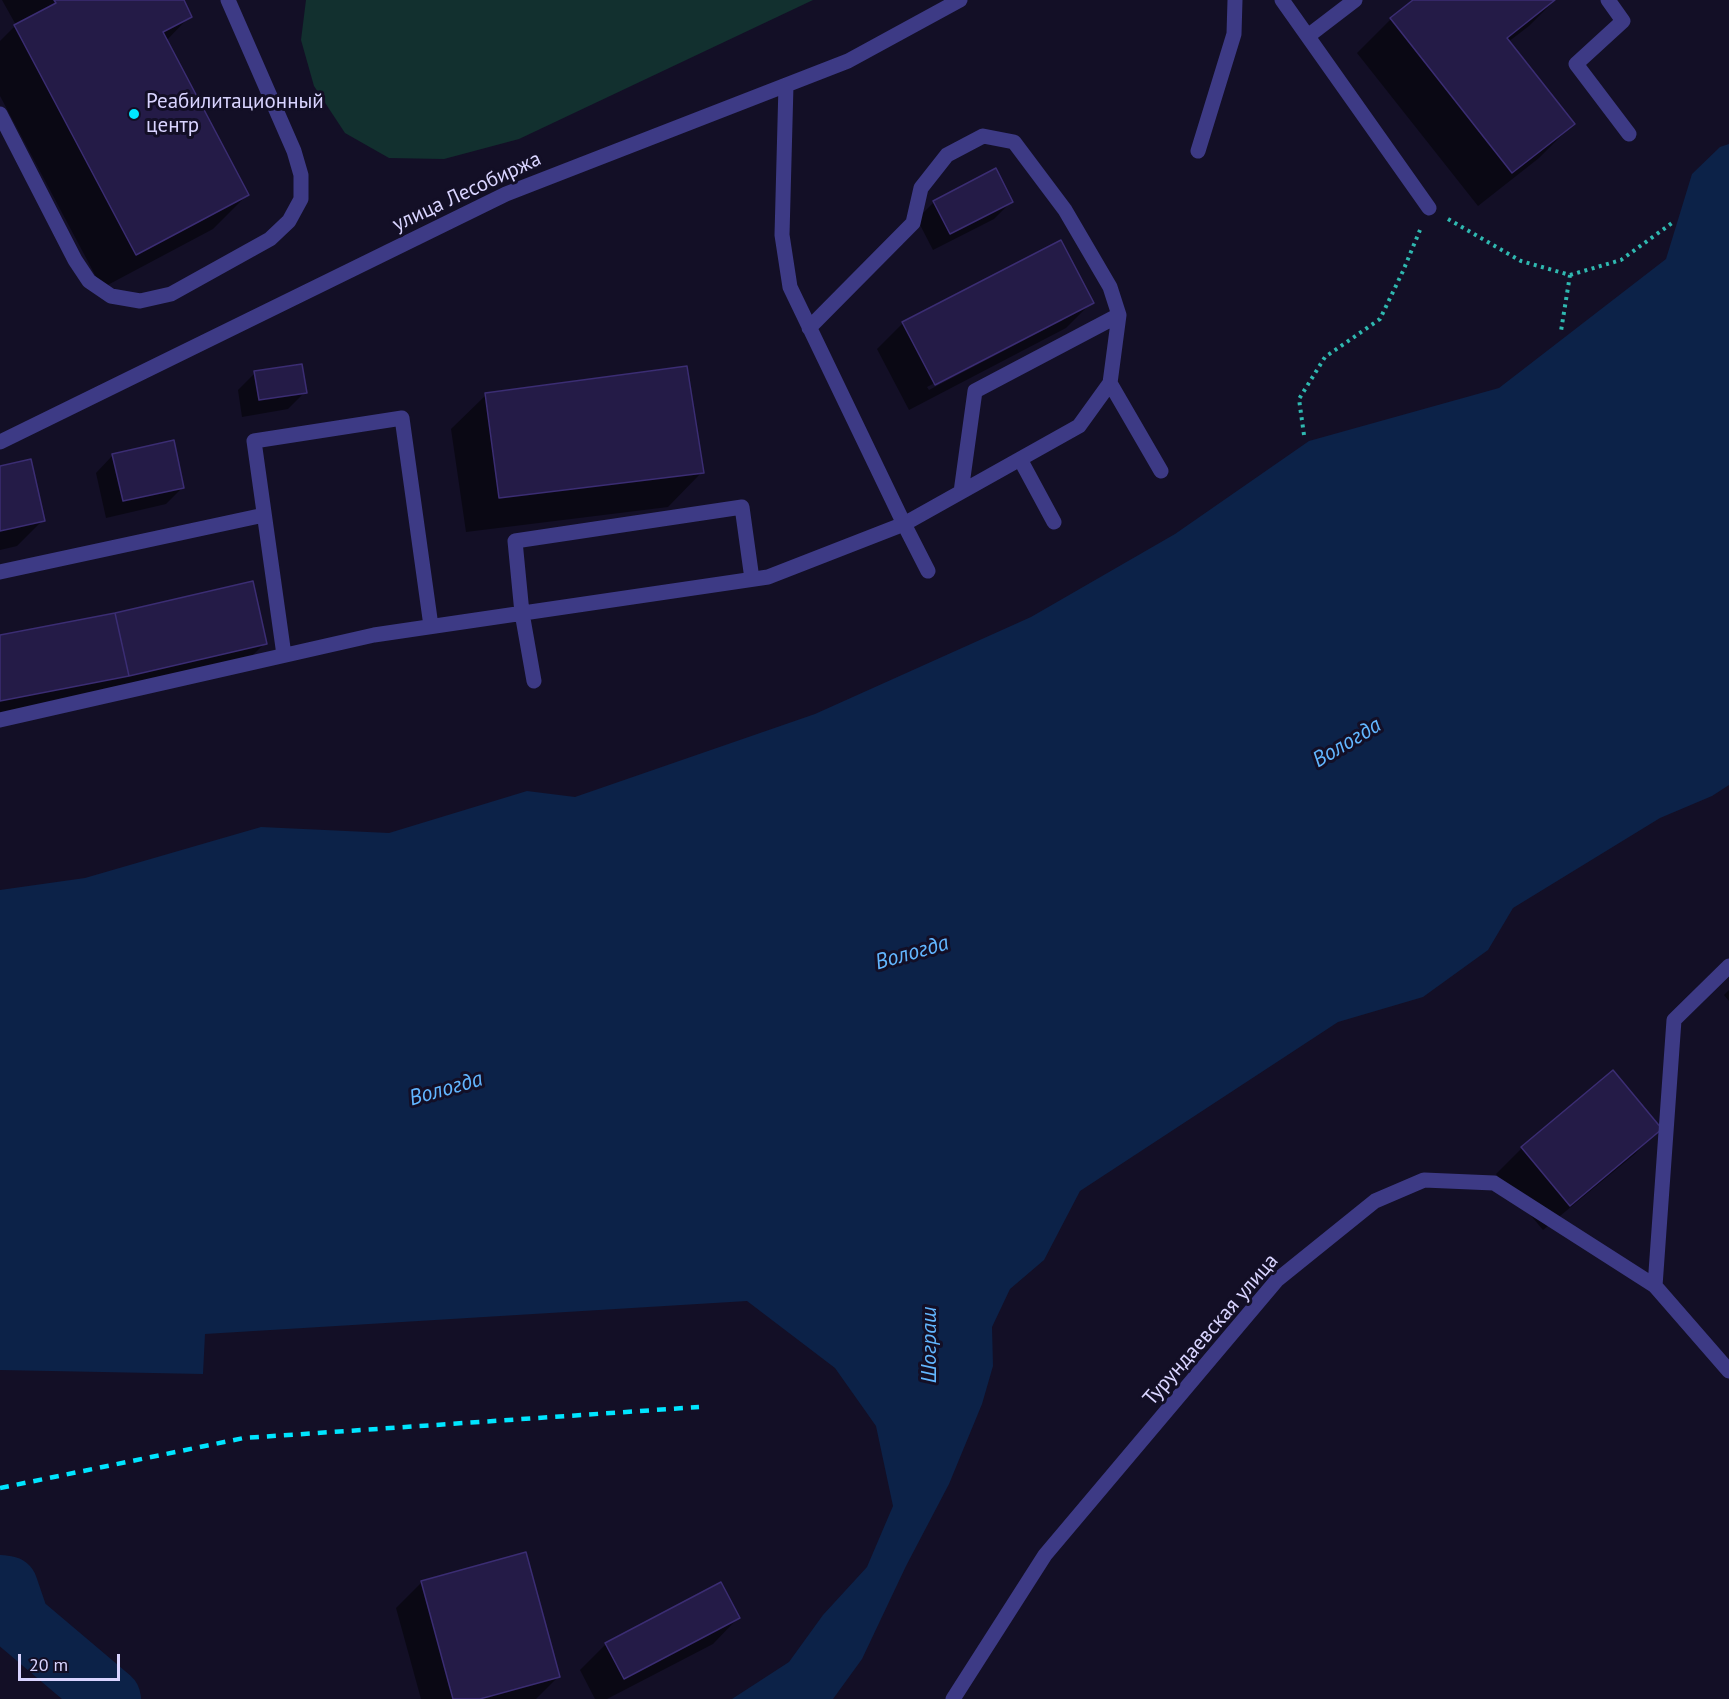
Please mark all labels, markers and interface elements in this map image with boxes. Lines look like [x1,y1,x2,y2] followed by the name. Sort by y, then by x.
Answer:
[146,89,324,139] place label: Реабилитационный центр
[127,107,141,121] marker: Реабилитационный центр
[389,147,545,237] street label: улица Лесобиржа
[1308,712,1386,774] water label: Вологда
[872,930,952,976] water label: Вологда
[406,1066,486,1112] water label: Вологда
[1138,1249,1284,1411] street label: Турундаевская улица
[917,1307,943,1383] water label: Шограш
[21,1642,123,1680] scale bar
[29,1653,68,1676] text: 20 m

